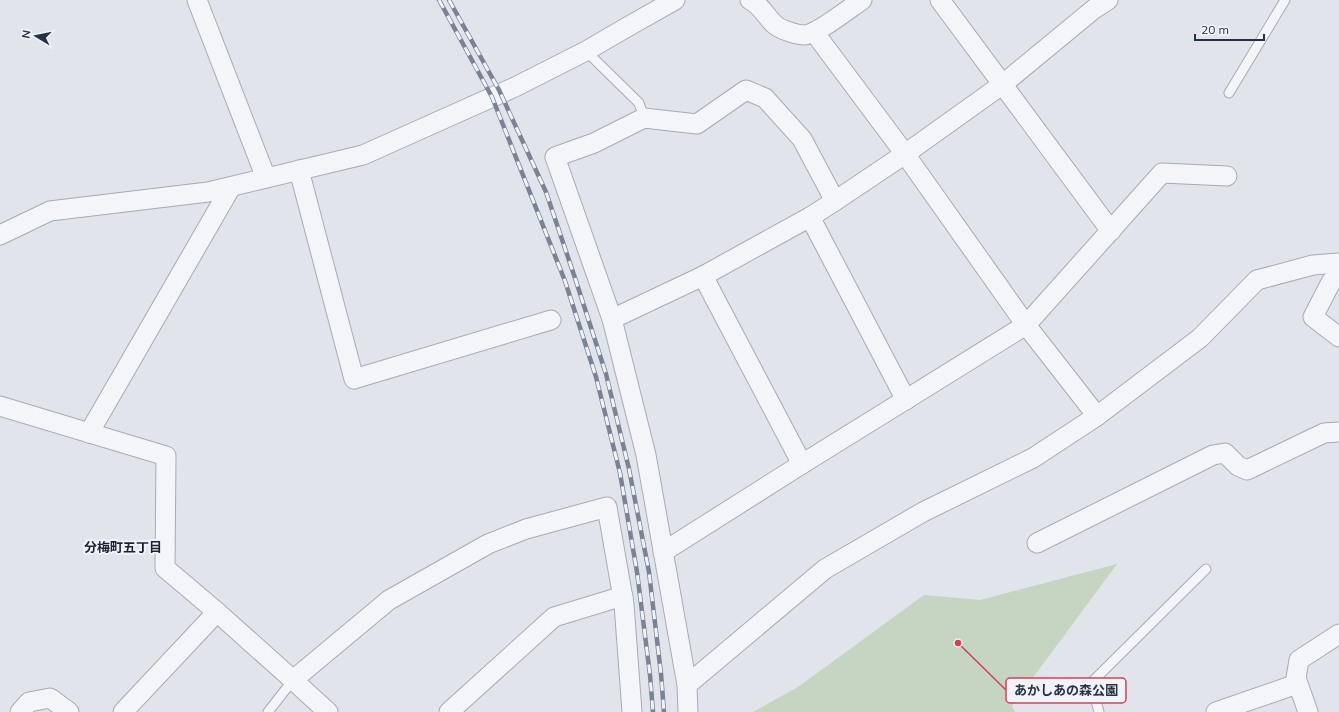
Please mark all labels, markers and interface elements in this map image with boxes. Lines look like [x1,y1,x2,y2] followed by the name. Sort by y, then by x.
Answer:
[16,16,56,56] north arrow
[1195,16,1264,42] scale bar
[1201,22,1229,37] text: 20 m
[19,29,34,40] text: N
[84,539,162,555] district label: 分梅町五丁目
[1006,678,1126,703] callout: あかしあの森公園
[1014,682,1118,698] text: あかしあの森公園

